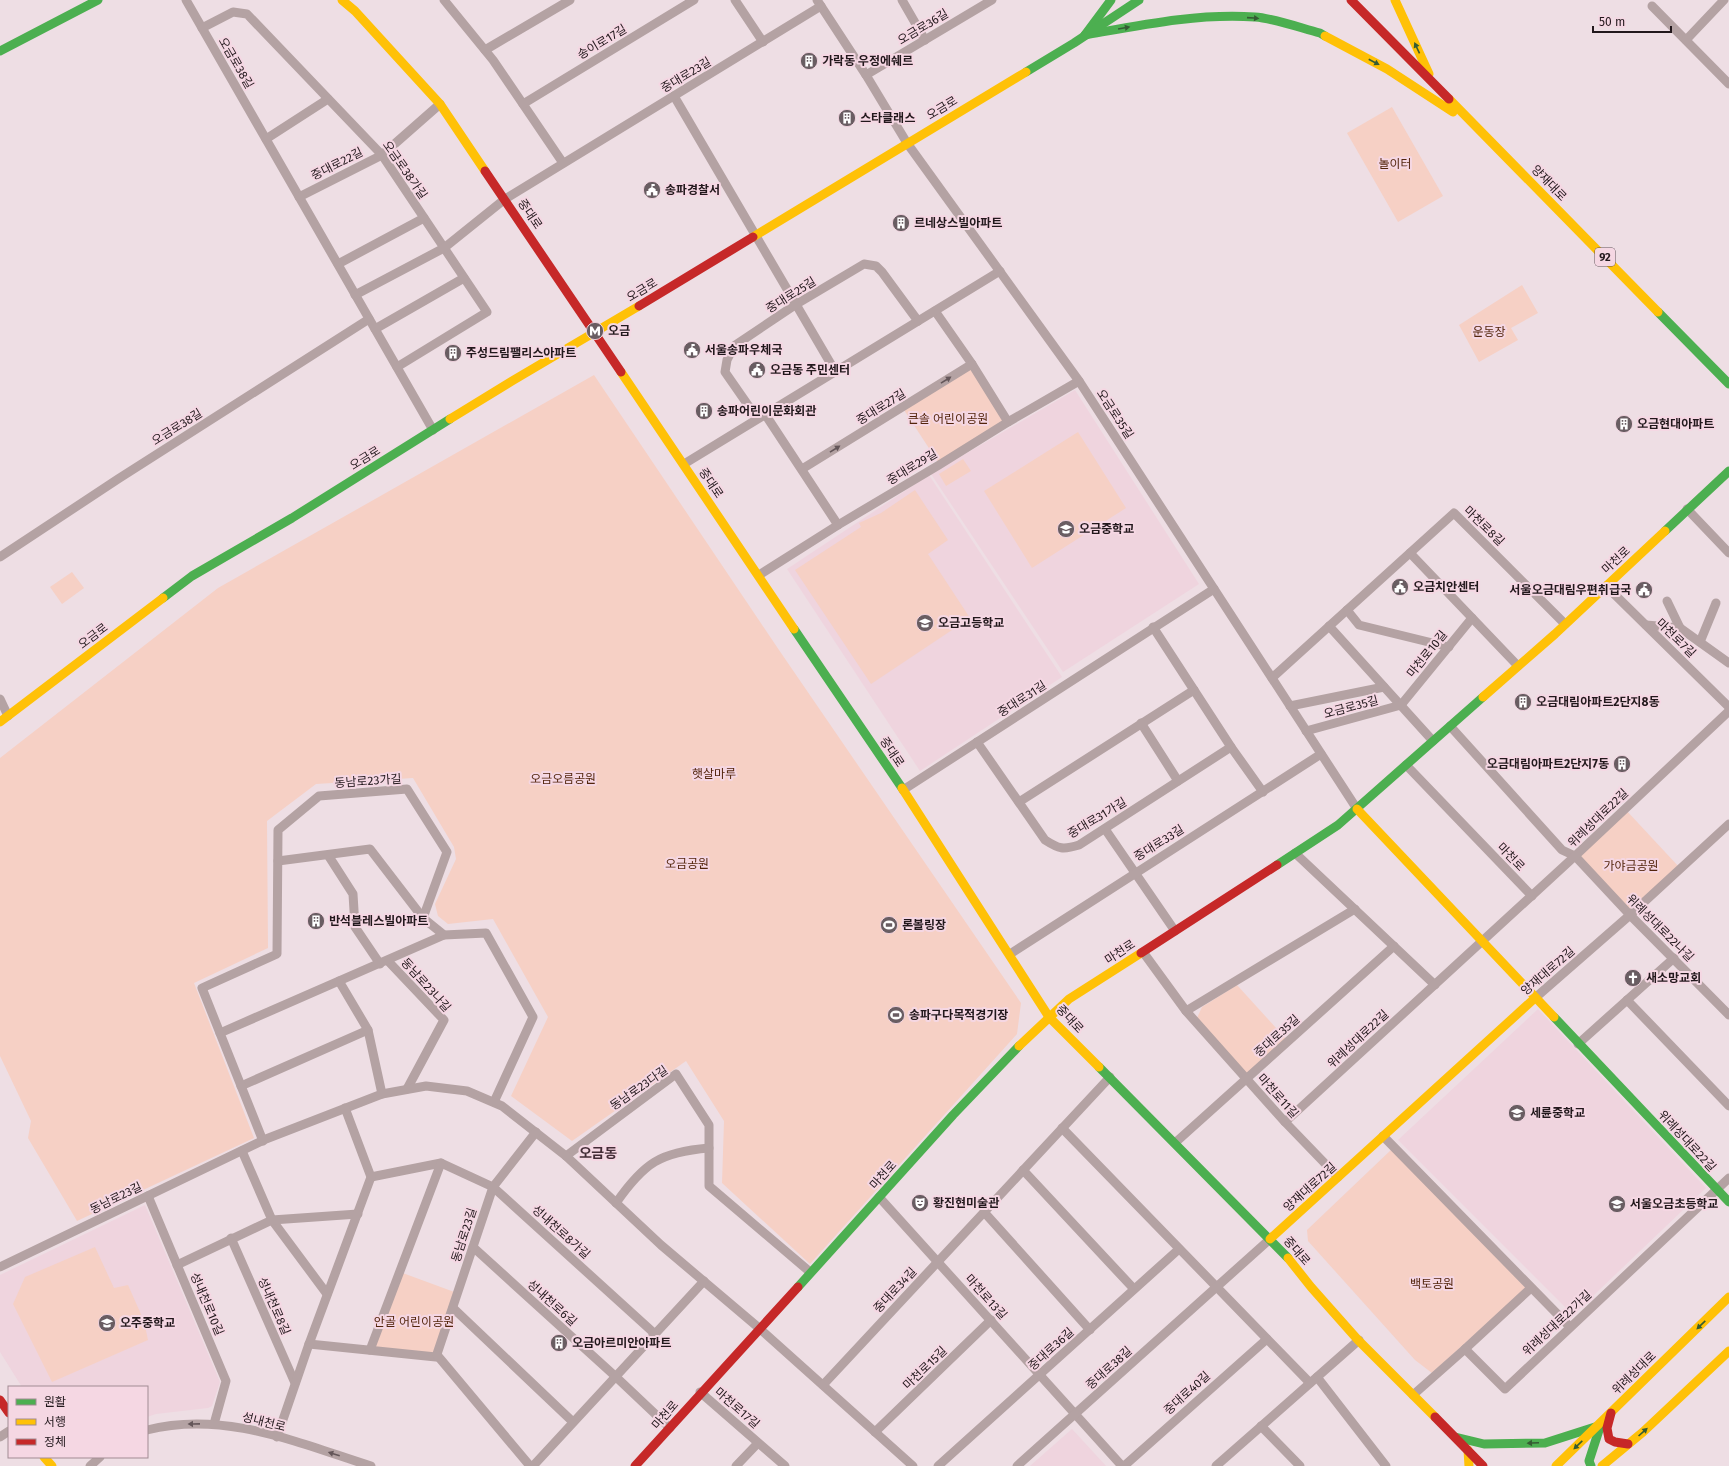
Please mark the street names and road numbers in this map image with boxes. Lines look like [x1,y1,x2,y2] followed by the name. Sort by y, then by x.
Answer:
[895,6,951,48] street label: 오금로36길
[575,22,629,62] street label: 송이로17길
[216,35,256,91] street label: 오금로38길
[658,55,714,95] street label: 중대로23길
[924,93,960,123] street label: 오금로
[380,138,430,202] street label: 오금로38가길
[309,145,365,183] street label: 중대로22길
[1529,162,1569,204] street label: 양재대로
[515,196,545,232] street label: 중대로
[1595,248,1615,266] road number: 92
[763,274,819,316] street label: 중대로25길
[624,275,660,305] street label: 오금로
[854,386,908,428] street label: 중대로27길
[1094,387,1136,441] street label: 오금로35길
[149,406,205,448] street label: 오금로38길
[347,443,383,473] street label: 오금로
[884,447,940,487] street label: 중대로29길
[696,465,726,501] street label: 중대로
[1461,503,1507,549] street label: 마천로8길
[1599,544,1633,576] street label: 마천로
[1653,616,1699,660] street label: 마천로7길
[76,620,110,652] street label: 오금로
[1404,628,1450,680] street label: 마천로10길
[995,678,1049,720] street label: 중대로31길
[1322,693,1380,721] street label: 오금로35길
[877,734,907,770] street label: 중대로
[334,772,402,790] street label: 동남로23가길
[1565,786,1631,850] street label: 위례성대로22길
[1065,795,1129,841] street label: 중대로31가길
[1131,822,1187,864] street label: 중대로33길
[1494,840,1528,874] street label: 마천로
[1624,892,1696,964] street label: 위례성대로22나길
[1102,937,1138,967] street label: 마천로
[1518,944,1578,998] street label: 양재대로72길
[398,955,454,1015] street label: 동남로23나길
[1054,1002,1086,1036] street label: 중대로
[1325,1007,1391,1071] street label: 위례성대로22길
[1251,1012,1303,1060] street label: 중대로35길
[608,1063,670,1113] street label: 동남로23다길
[1255,1071,1301,1121] street label: 마천로11길
[1655,1108,1719,1174] street label: 위례성대로22길
[867,1158,899,1192] street label: 마천로
[1281,1160,1339,1214] street label: 양재대로72길
[88,1179,144,1217] street label: 동남로23길
[529,1202,593,1262] street label: 성내천로8가길
[449,1206,479,1264] street label: 동남로23길
[1281,1234,1313,1268] street label: 중대로
[871,1265,919,1315] street label: 중대로34길
[187,1270,227,1338] street label: 성내천로10길
[962,1272,1010,1322] street label: 마천로13길
[255,1275,293,1337] street label: 성내천로8길
[524,1277,580,1329] street label: 성내천로6길
[1520,1287,1594,1359] street label: 위례성대로22가길
[1025,1325,1077,1373] street label: 중대로36길
[900,1344,950,1392] street label: 마천로15길
[1083,1344,1135,1392] street label: 중대로38길
[1609,1349,1659,1397] street label: 위례성대로
[1161,1369,1213,1417] street label: 중대로40길
[712,1385,762,1431] street label: 마천로17길
[649,1398,681,1432] street label: 마천로
[241,1410,287,1434] street label: 성내천로

